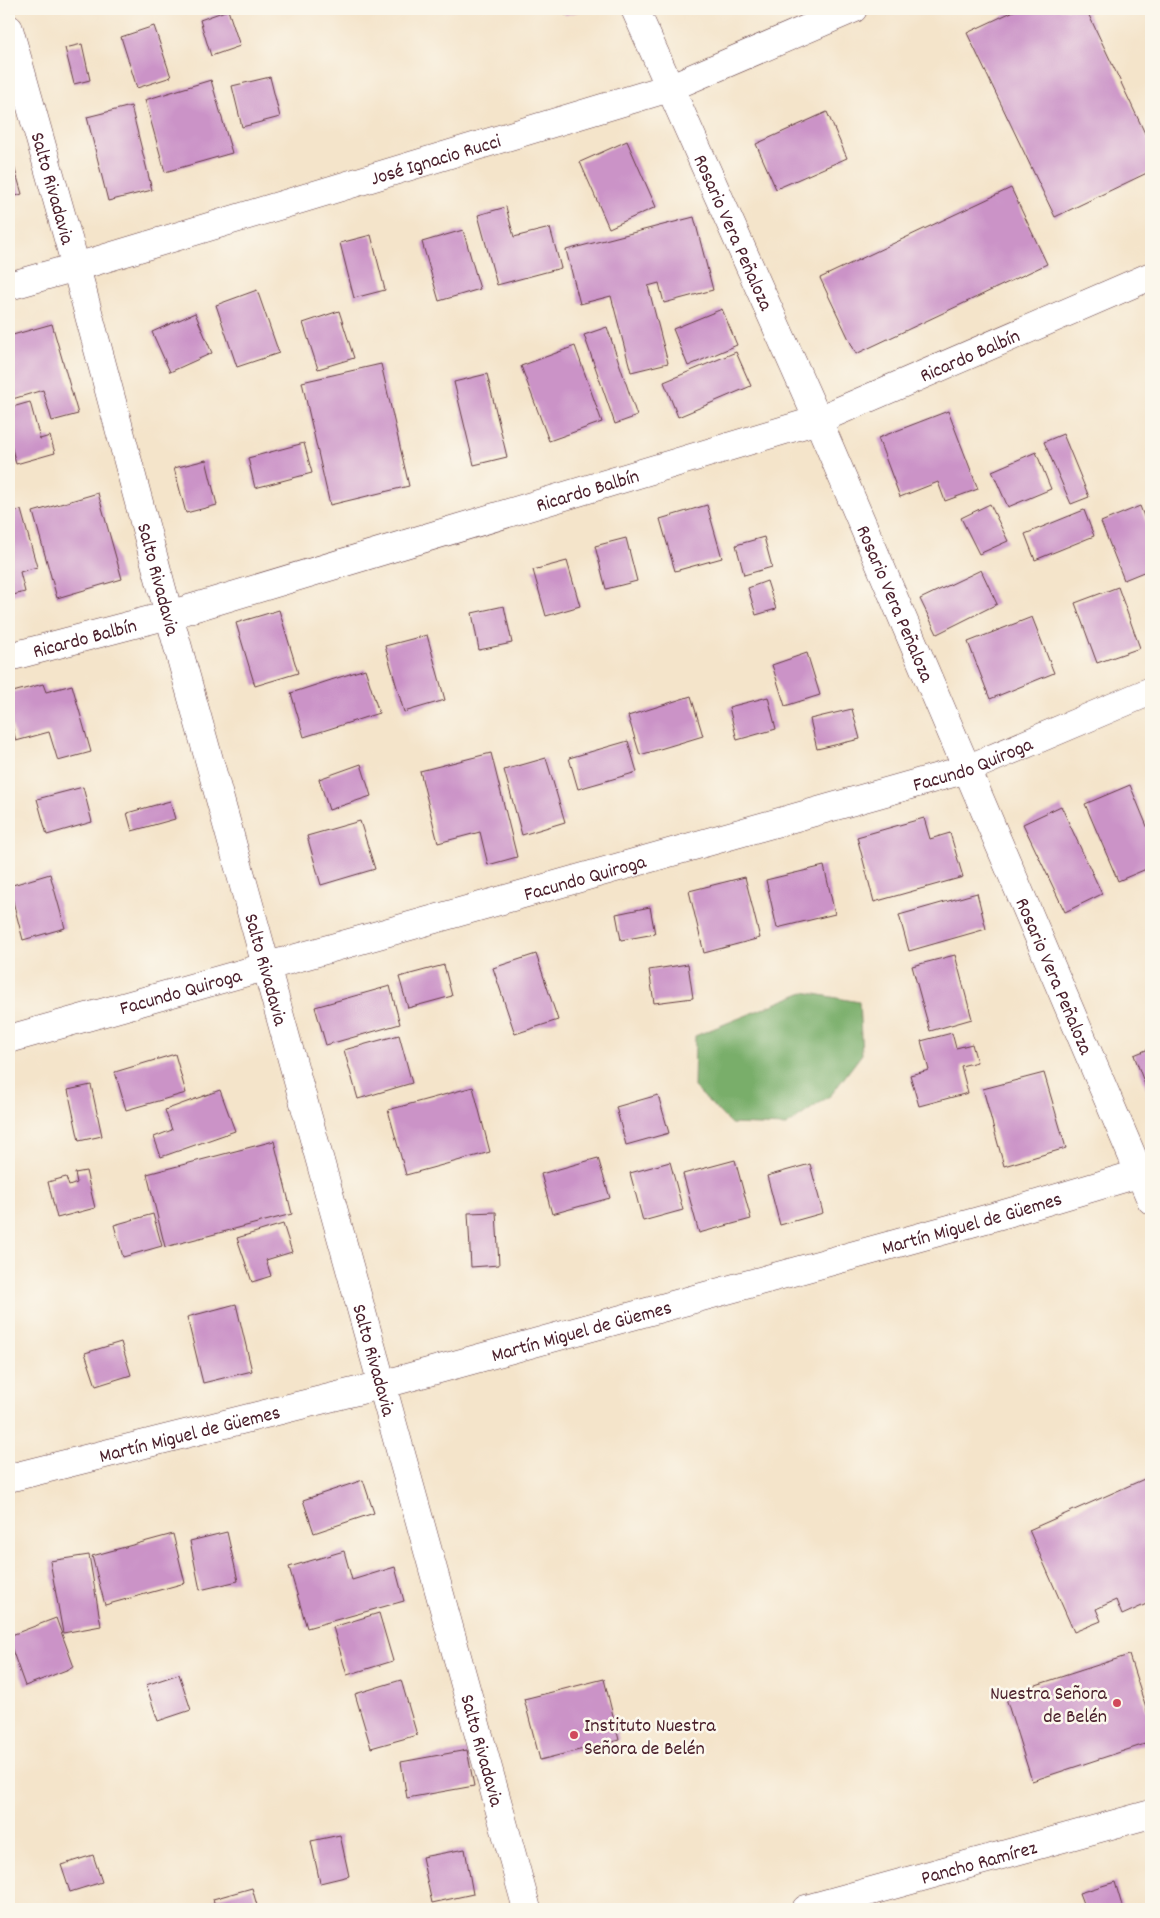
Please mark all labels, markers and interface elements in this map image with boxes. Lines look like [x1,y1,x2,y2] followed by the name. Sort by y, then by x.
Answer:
[368,128,505,194] street label: José Ignacio Rucci
[22,129,80,248] street label: Salto Rivadavia
[685,151,779,316] street label: Rosario Vera Peñaloza
[916,323,1025,391] street label: Ricardo Balbín
[533,464,643,521] street label: Ricardo Balbín
[128,520,185,640] street label: Salto Rivadavia
[848,521,940,688] street label: Rosario Vera Peñaloza
[30,613,140,667] street label: Ricardo Balbín
[910,732,1038,801] street label: Facundo Quiroga
[521,849,650,910] street label: Facundo Quiroga
[1007,894,1099,1060] street label: Rosario Vera Peñaloza
[235,911,293,1030] street label: Salto Rivadavia
[117,963,246,1024] street label: Facundo Quiroga
[879,1186,1066,1264] street label: Martín Miguel de Güemes
[489,1295,675,1371] street label: Martín Miguel de Güemes
[343,1301,401,1420] street label: Salto Rivadavia
[97,1400,284,1472] street label: Martín Miguel de Güemes
[990,1681,1108,1732] place label: Nuestra Señora de Belén
[451,1691,509,1811] street label: Salto Rivadavia
[1111,1697,1123,1709] marker: Nuestra Señora de Belén
[584,1713,716,1764] place label: Instituto Nuestra Señora de Belén
[568,1729,580,1741] marker: Instituto Nuestra Señora de Belén
[918,1835,1041,1894] street label: Pancho Ramírez

